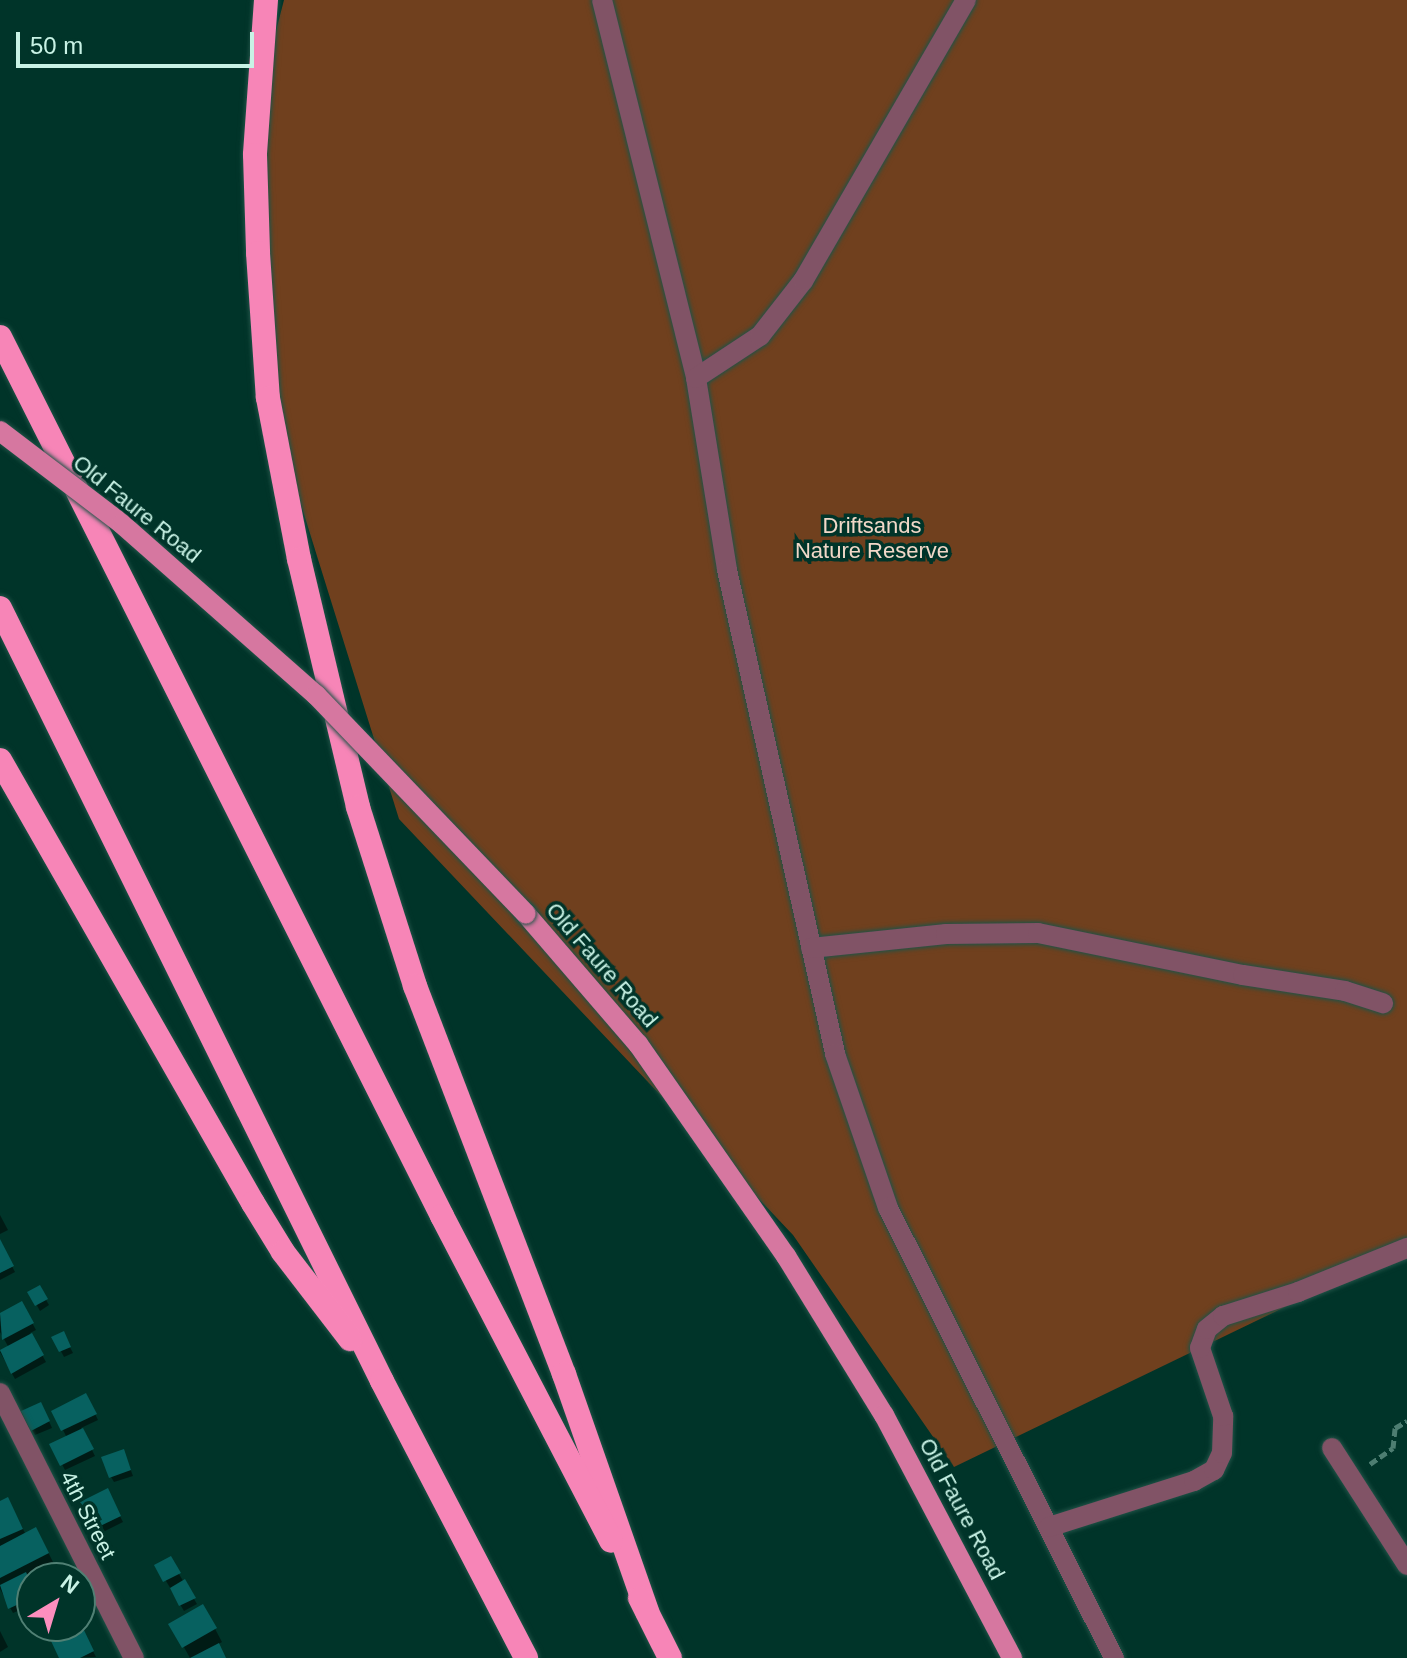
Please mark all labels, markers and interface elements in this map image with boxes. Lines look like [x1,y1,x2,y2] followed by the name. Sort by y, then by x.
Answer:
[20,16,258,66] scale bar
[30,32,83,59] text: 50 m
[68,449,206,569] street label: Old Faure Road
[795,512,949,564] park label: Driftsands Nature Reserve
[541,897,663,1033] street label: Old Faure Road
[914,1434,1010,1584] street label: Old Faure Road
[55,1467,121,1563] street label: 4th Street
[16,1562,96,1642] north arrow
[56,1570,84,1599] text: N

